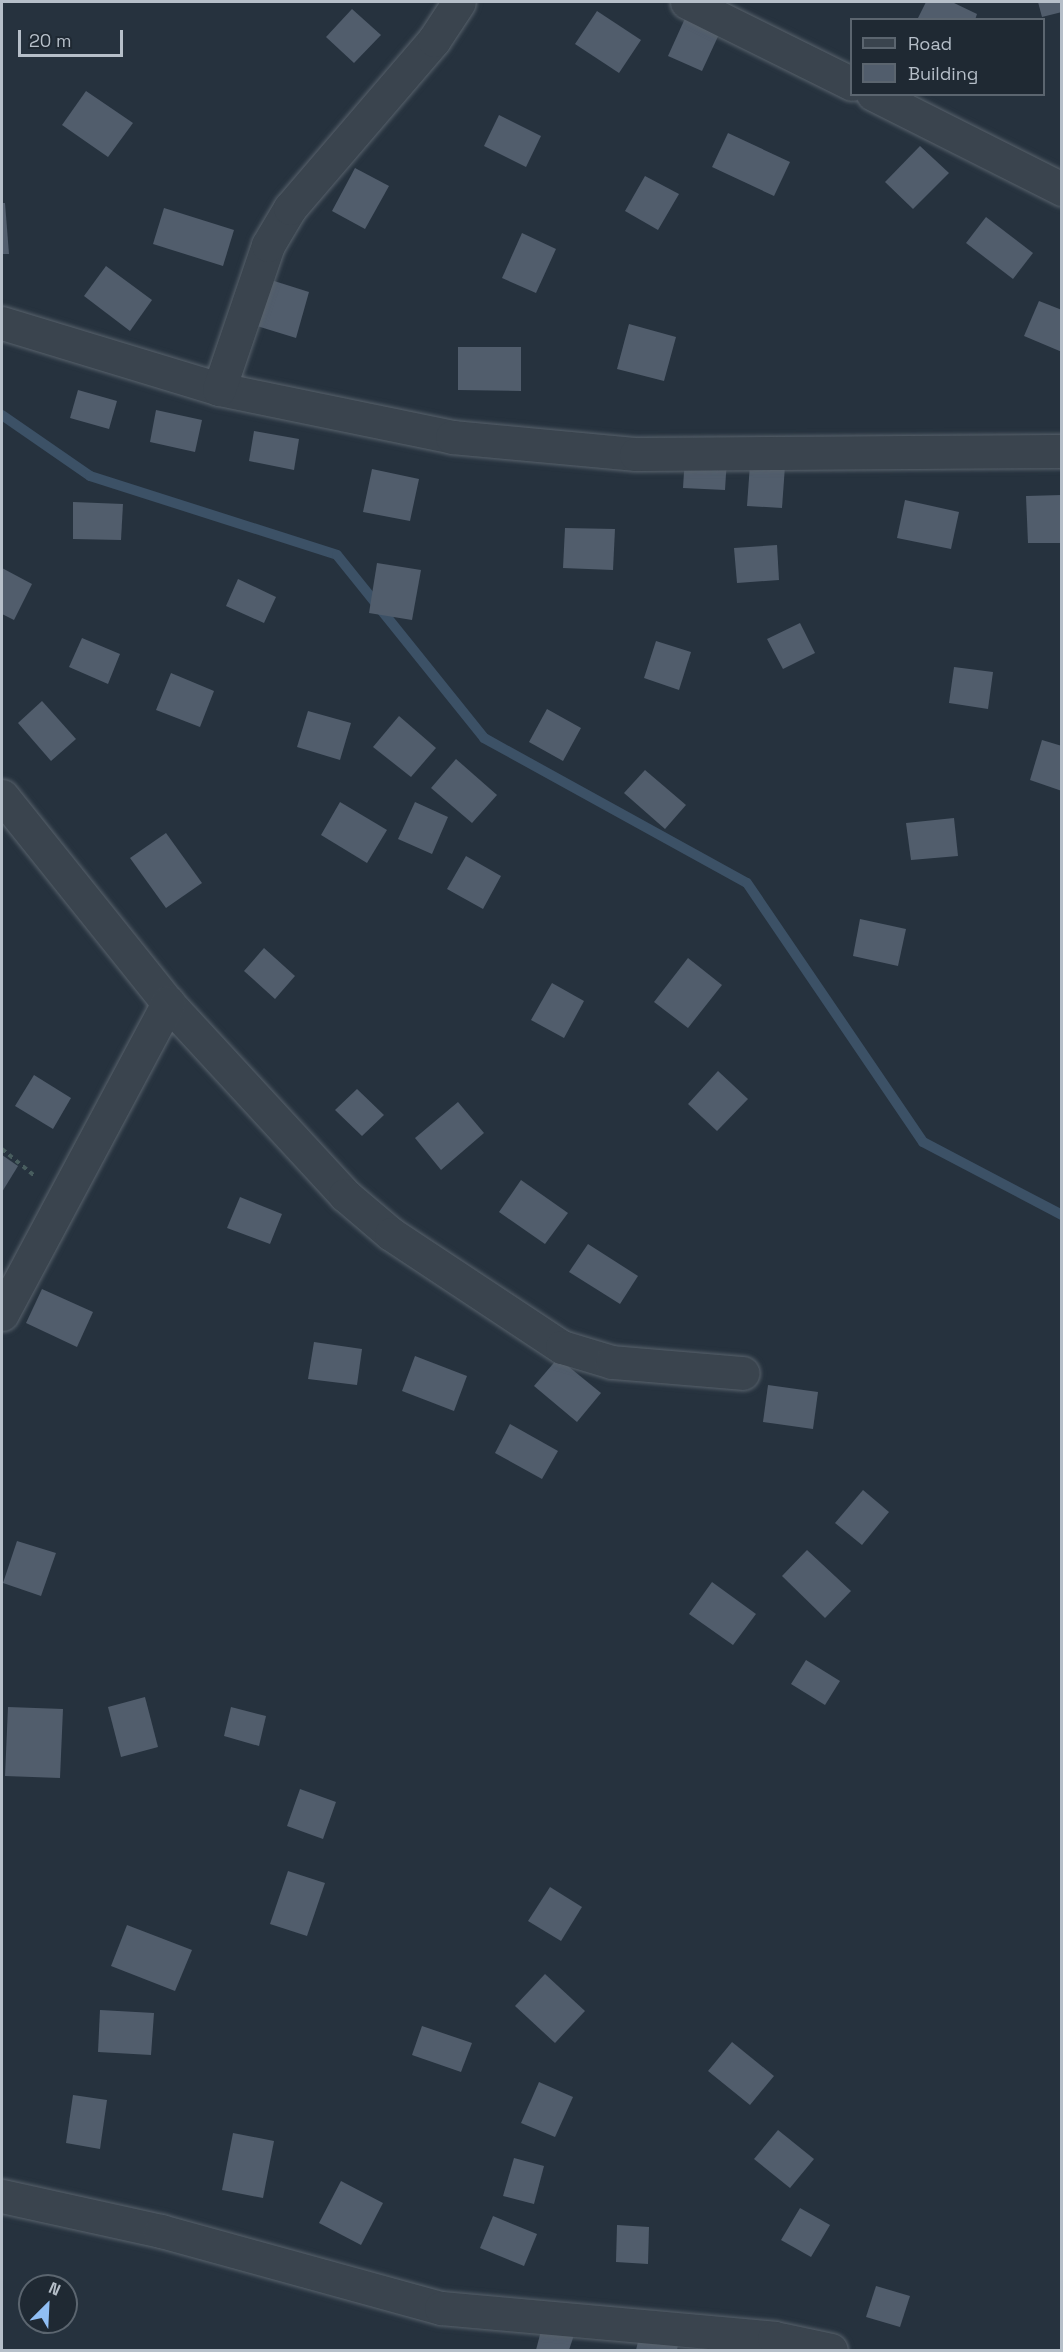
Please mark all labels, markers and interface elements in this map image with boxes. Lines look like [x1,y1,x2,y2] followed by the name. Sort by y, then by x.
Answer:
[21,18,126,56] scale bar
[850,18,1045,96] legend
[29,29,72,52] text: 20 m
[908,32,952,55] text: Road
[908,62,978,85] text: Building
[18,2274,78,2334] north arrow
[46,2277,64,2301] text: N

